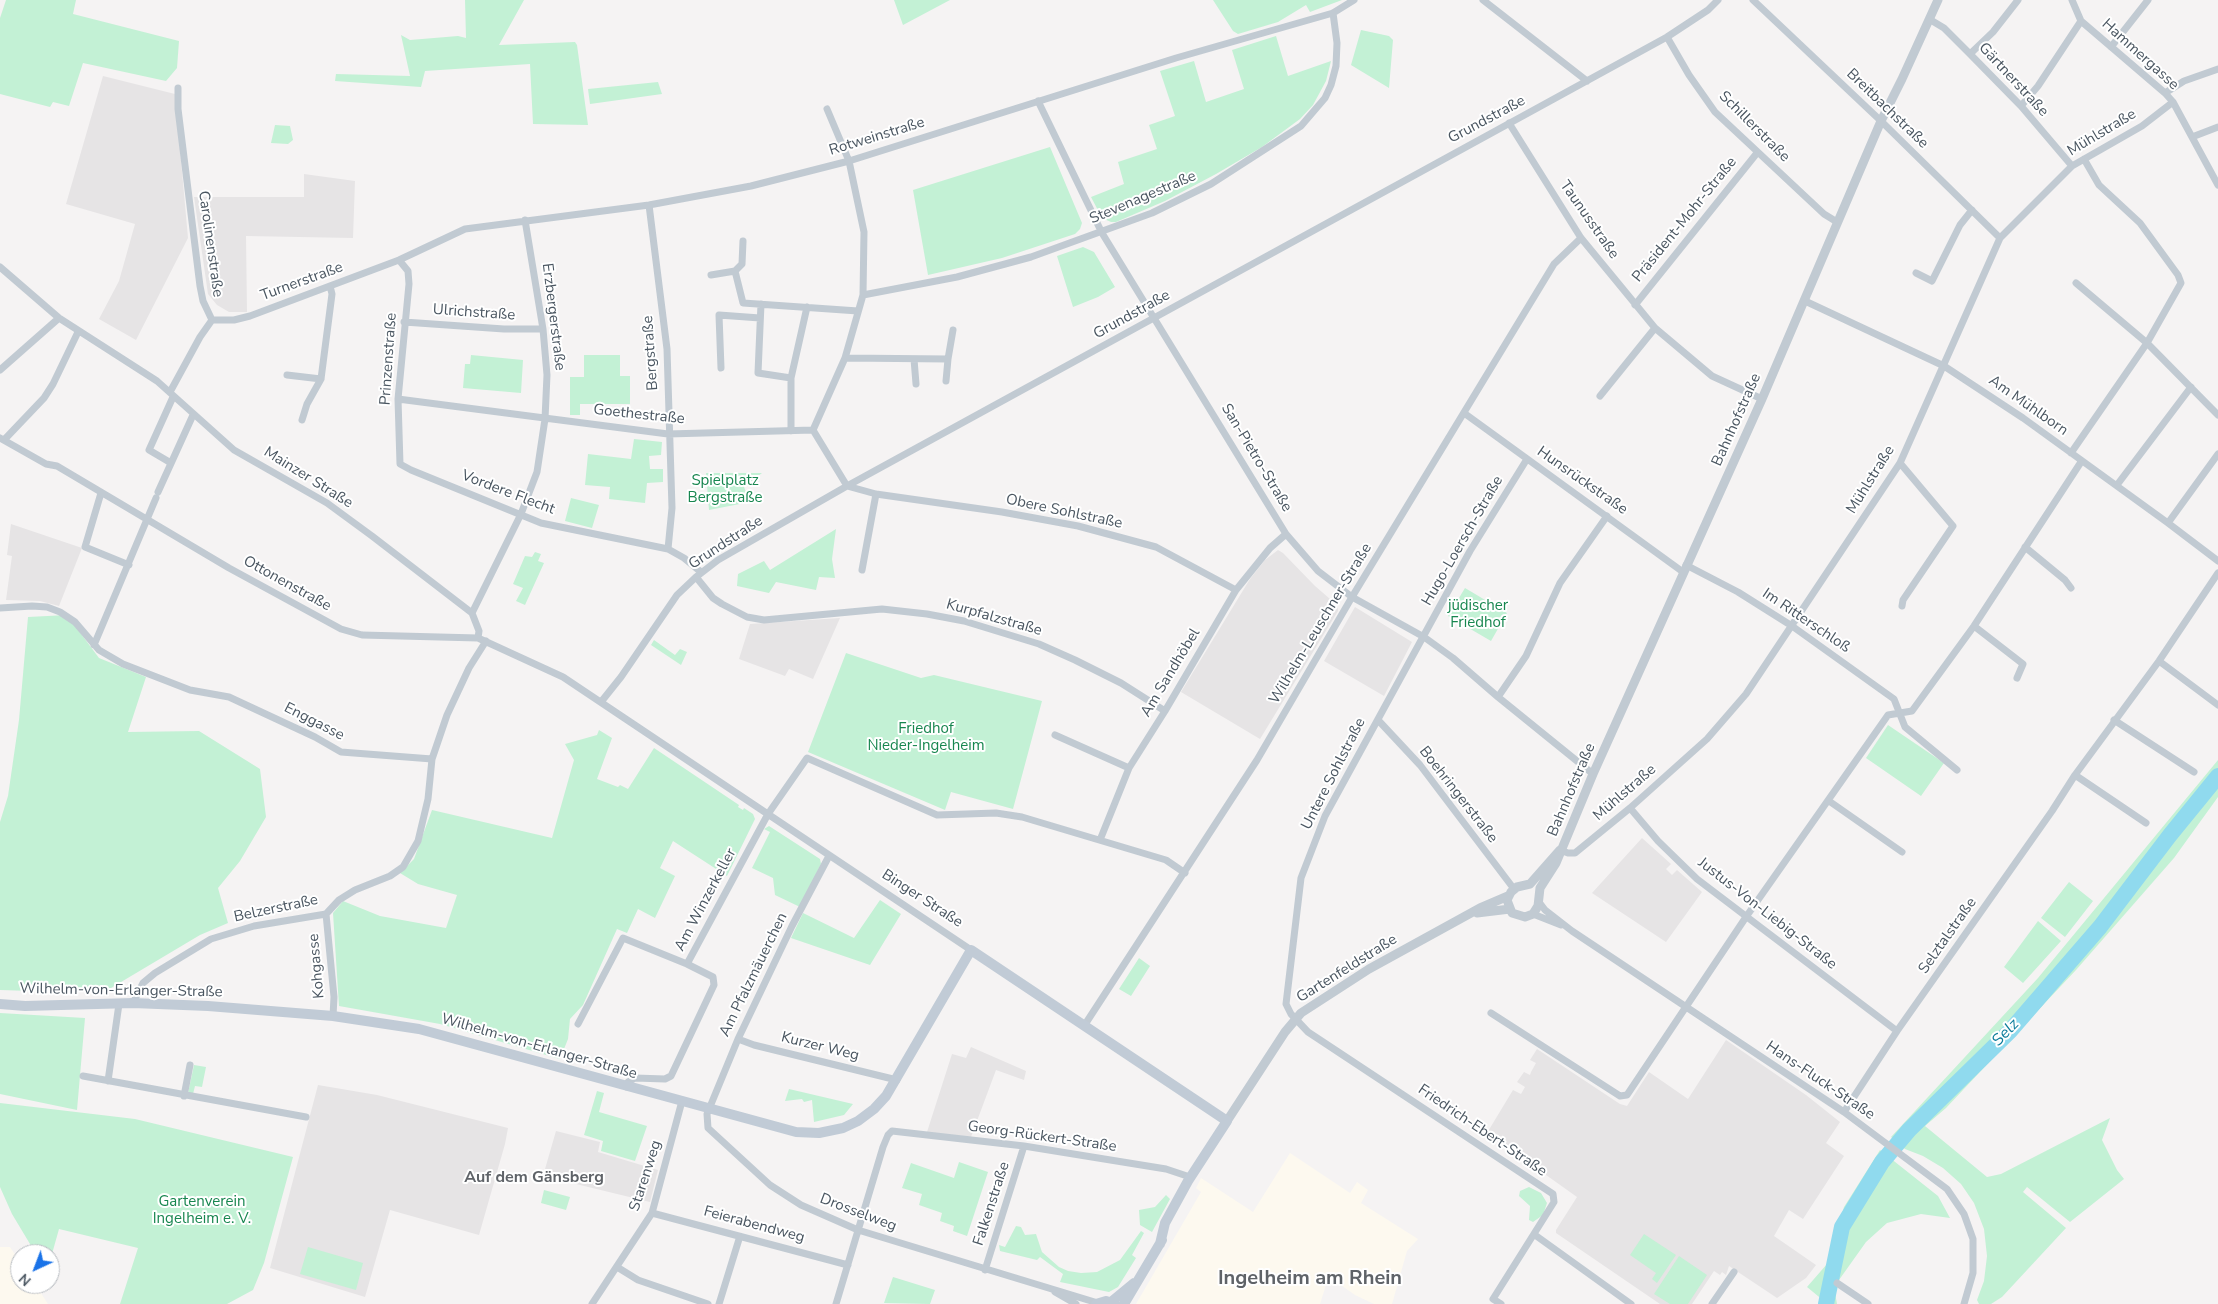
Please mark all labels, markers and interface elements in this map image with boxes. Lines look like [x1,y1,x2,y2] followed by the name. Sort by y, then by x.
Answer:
[2098,16,2182,94] street label: Hammergasse
[1974,39,2052,121] street label: Gärtnerstraße
[1842,65,1932,153] street label: Breitbachstraße
[1715,88,1793,166] street label: Schillerstraße
[1445,92,1529,148] street label: Grundstraße
[2064,105,2140,161] street label: Mühlstraße
[827,114,927,160] street label: Rotweinstraße
[1629,154,1741,286] street label: Präsident-Mohr-Straße
[1087,167,1199,229] street label: Stevenagestraße
[1555,177,1623,263] street label: Taunusstraße
[194,190,226,298] street label: Carolinenstraße
[258,259,346,305] street label: Turnerstraße
[537,262,569,372] street label: Erzbergerstraße
[1091,287,1173,343] street label: Grundstraße
[432,301,516,325] street label: Ulrichstraße
[377,312,401,406] street label: Prinzenstraße
[639,315,663,391] street label: Bergstraße
[1709,371,1765,469] street label: Bahnhofstraße
[1985,372,2071,440] street label: Am Mühlborn
[592,401,686,429] street label: Goethestraße
[1217,401,1295,515] street label: San-Pietro-Straße
[260,443,356,513] street label: Mainzer Straße
[1533,443,1631,519] street label: Hunsrückstraße
[1843,443,1899,517] street label: Mühlstraße
[459,467,557,519] street label: Vordere Flecht
[687,472,763,507] park label: Spielplatz Bergstraße
[1418,473,1508,609] street label: Hugo-Loersch-Straße
[1004,491,1124,533] street label: Obere Sohlstraße
[686,512,766,574] street label: Grundstraße
[1266,540,1376,708] street label: Wilhelm-Leuschner-Straße
[240,552,334,616] street label: Ottonenstraße
[1759,585,1853,657] street label: Im Ritterschloß
[944,596,1044,640] street label: Kurpfalzstraße
[1448,597,1508,632] park label: jüdischer Friedhof
[1138,625,1204,721] street label: Am Sandhöbel
[281,699,347,745] street label: Enggasse
[1298,715,1370,833] street label: Untere Sohlstraße
[867,720,985,755] park label: Friedhof Nieder-Ingelheim
[1544,741,1600,839] street label: Bahnhofstraße
[1415,743,1501,847] street label: Boehringerstraße
[1590,761,1660,825] street label: Mühlstraße
[671,846,741,954] street label: Am Winzerkeller
[1694,854,1840,974] street label: Justus-Von-Liebig-Straße
[878,866,966,932] street label: Binger Straße
[232,891,320,927] street label: Belzerstraße
[1915,894,1981,978] street label: Selztalstraße
[716,910,792,1040] street label: Am Pfalzmäuerchen
[1293,931,1401,1007] street label: Gartenfeldstraße
[305,933,329,999] street label: Kohgasse
[19,980,223,1002] street label: Wilhelm-von-Erlanger-Straße
[439,1010,639,1084] street label: Wilhelm-von-Erlanger-Straße
[1989,1015,2023,1051] water label: Selz
[779,1029,861,1065] street label: Kurzer Weg
[1762,1038,1878,1124] street label: Hans-Fluck-Straße
[1414,1081,1550,1181] street label: Friedrich-Ebert-Straße
[966,1118,1118,1156] street label: Georg-Rückert-Straße
[626,1138,666,1214] street label: Starenweg
[970,1160,1014,1248] street label: Falkenstraße
[464,1168,604,1188] district label: Auf dem Gänsberg
[817,1190,899,1236] street label: Drosselweg
[153,1193,251,1228] park label: Gartenverein Ingelheim e. V.
[701,1203,807,1247] street label: Feierabendweg
[10,1244,60,1294] north arrow
[1218,1267,1402,1291] district label: Ingelheim am Rhein
[15,1269,35,1290] text: N

